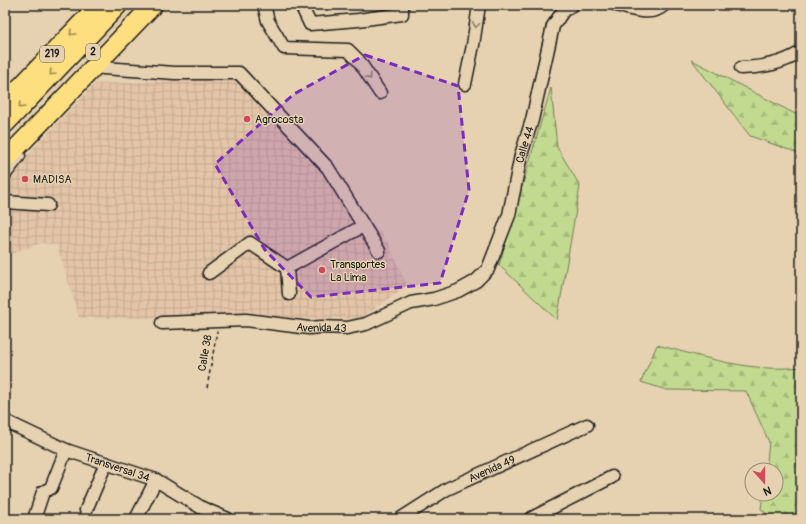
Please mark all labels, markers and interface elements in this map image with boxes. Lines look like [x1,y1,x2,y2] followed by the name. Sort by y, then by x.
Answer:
[472,22,481,28] one-way arrow
[69,28,77,36] one-way arrow
[86,44,100,60] road number: 2
[40,46,64,62] road number: 219
[49,68,57,76] one-way arrow
[364,73,371,80] one-way arrow
[19,101,26,109] one-way arrow
[255,113,303,126] place label: Agrocosta
[242,114,252,124] marker: Agrocosta
[513,124,536,164] street label: Calle 44
[33,173,72,186] place label: MADISA
[20,174,30,184] marker: MADISA
[330,258,385,284] place label: Transportes La Lima
[317,265,327,275] marker: Transportes La Lima
[296,320,347,335] street label: Avenida 43
[195,333,215,372] street label: Calle 38
[84,450,152,484] street label: Transversal 34
[466,452,517,485] street label: Avenida 49
[744,462,784,502] north arrow
[761,483,773,498] text: N

